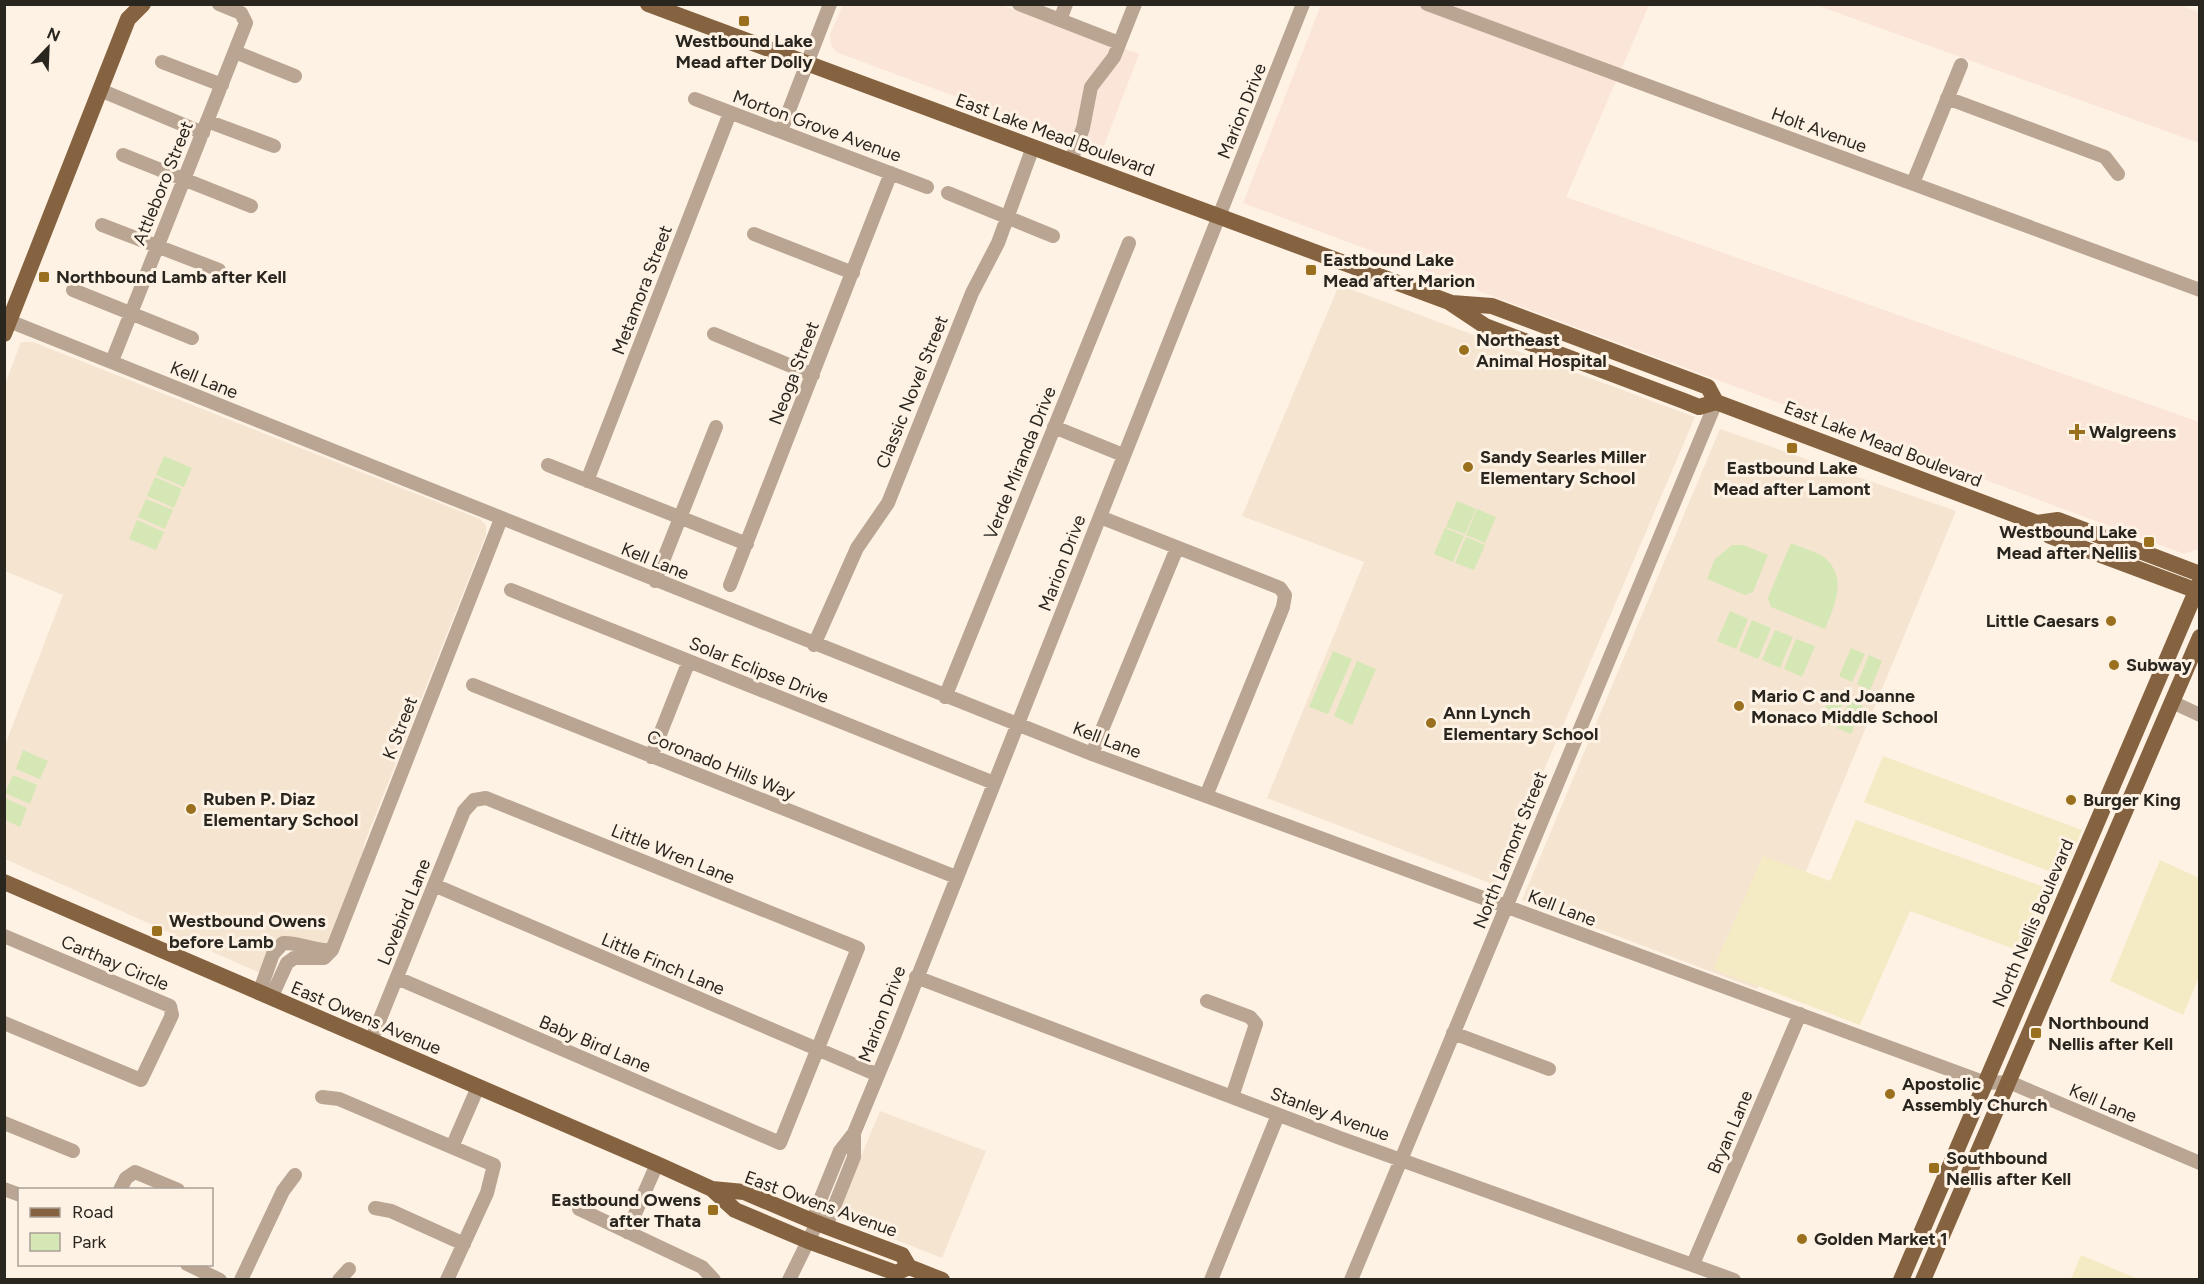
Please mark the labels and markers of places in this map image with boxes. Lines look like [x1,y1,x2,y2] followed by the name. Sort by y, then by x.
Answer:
[737,14,751,28] marker: Westbound Lake Mead after Dolly
[675,30,813,73] place label: Westbound Lake Mead after Dolly
[1323,249,1475,292] place label: Eastbound Lake Mead after Marion
[1304,263,1318,277] marker: Eastbound Lake Mead after Marion
[56,266,286,288] place label: Northbound Lamb after Kell
[37,270,51,284] marker: Northbound Lamb after Kell
[1476,329,1607,372] place label: Northeast Animal Hospital
[1457,343,1471,357] marker: Northeast Animal Hospital
[2089,421,2177,443] place label: Walgreens
[2070,425,2084,439] marker: Walgreens
[1785,441,1799,455] marker: Eastbound Lake Mead after Lamont
[1480,446,1646,489] place label: Sandy Searles Miller Elementary School
[1713,457,1871,500] place label: Eastbound Lake Mead after Lamont
[1461,460,1475,474] marker: Sandy Searles Miller Elementary School
[1996,521,2138,564] place label: Westbound Lake Mead after Nellis
[2142,535,2156,549] marker: Westbound Lake Mead after Nellis
[1986,610,2100,632] place label: Little Caesars
[2104,614,2118,628] marker: Little Caesars
[2126,654,2193,676] place label: Subway
[2107,658,2121,672] marker: Subway
[1751,685,1938,728] place label: Mario C and Joanne Monaco Middle School
[1732,699,1746,713] marker: Mario C and Joanne Monaco Middle School
[1443,702,1598,745] place label: Ann Lynch Elementary School
[1424,716,1438,730] marker: Ann Lynch Elementary School
[203,788,358,831] place label: Ruben P. Diaz Elementary School
[2083,789,2181,811] place label: Burger King
[2064,793,2078,807] marker: Burger King
[184,802,198,816] marker: Ruben P. Diaz Elementary School
[169,910,326,953] place label: Westbound Owens before Lamb
[150,924,164,938] marker: Westbound Owens before Lamb
[2048,1012,2173,1055] place label: Northbound Nellis after Kell
[2029,1026,2043,1040] marker: Northbound Nellis after Kell
[1902,1073,2048,1116] place label: Apostolic Assembly Church
[1883,1087,1897,1101] marker: Apostolic Assembly Church
[1946,1147,2071,1190] place label: Southbound Nellis after Kell
[1927,1161,1941,1175] marker: Southbound Nellis after Kell
[551,1189,702,1232] place label: Eastbound Owens after Thata
[706,1203,720,1217] marker: Eastbound Owens after Thata
[1814,1228,1948,1250] place label: Golden Market 1
[1795,1232,1809,1246] marker: Golden Market 1

